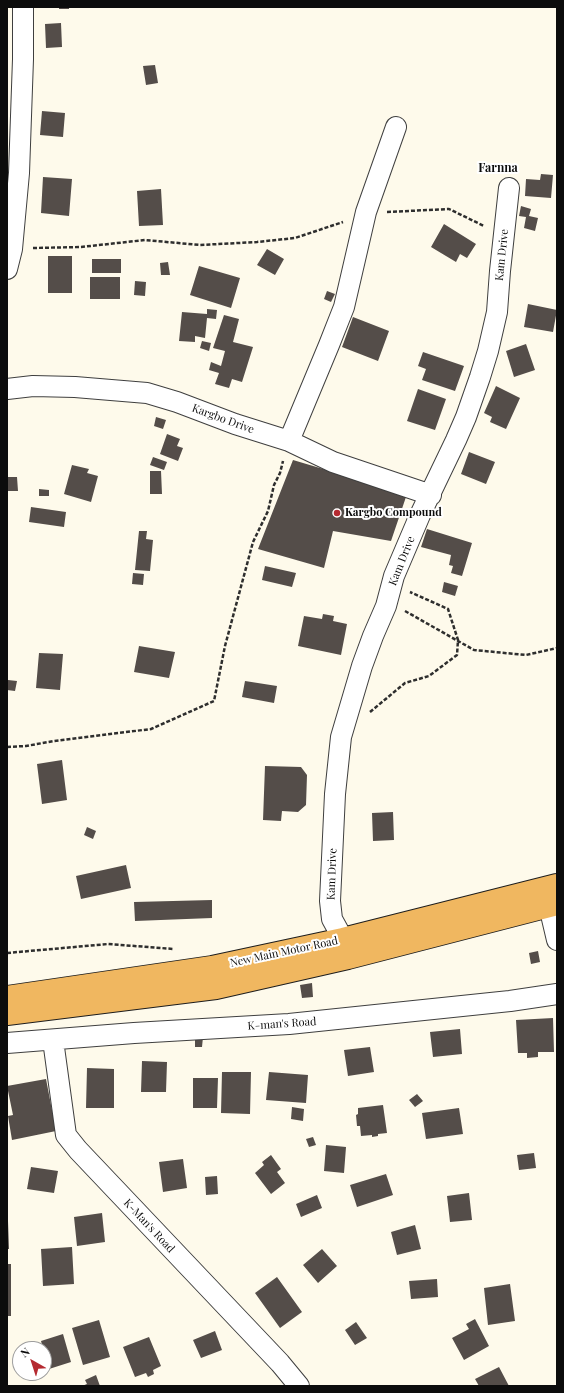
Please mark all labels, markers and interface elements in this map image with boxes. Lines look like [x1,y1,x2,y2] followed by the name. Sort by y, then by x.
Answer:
[478,161,518,175] district label: Farnna
[493,228,511,282] street label: Kam Drive
[190,402,256,436] street label: Kargbo Drive
[345,506,442,520] place label: Kargbo Compound
[332,508,342,518] marker: Kargbo Compound
[386,534,418,588] street label: Kam Drive
[324,848,340,900] street label: Kam Drive
[229,934,339,970] street label: New Main Motor Road
[247,1015,317,1033] street label: K-man's Road
[121,1196,177,1256] street label: K-Man's Road
[12,1341,52,1381] north arrow
[17,1344,33,1360] text: N

